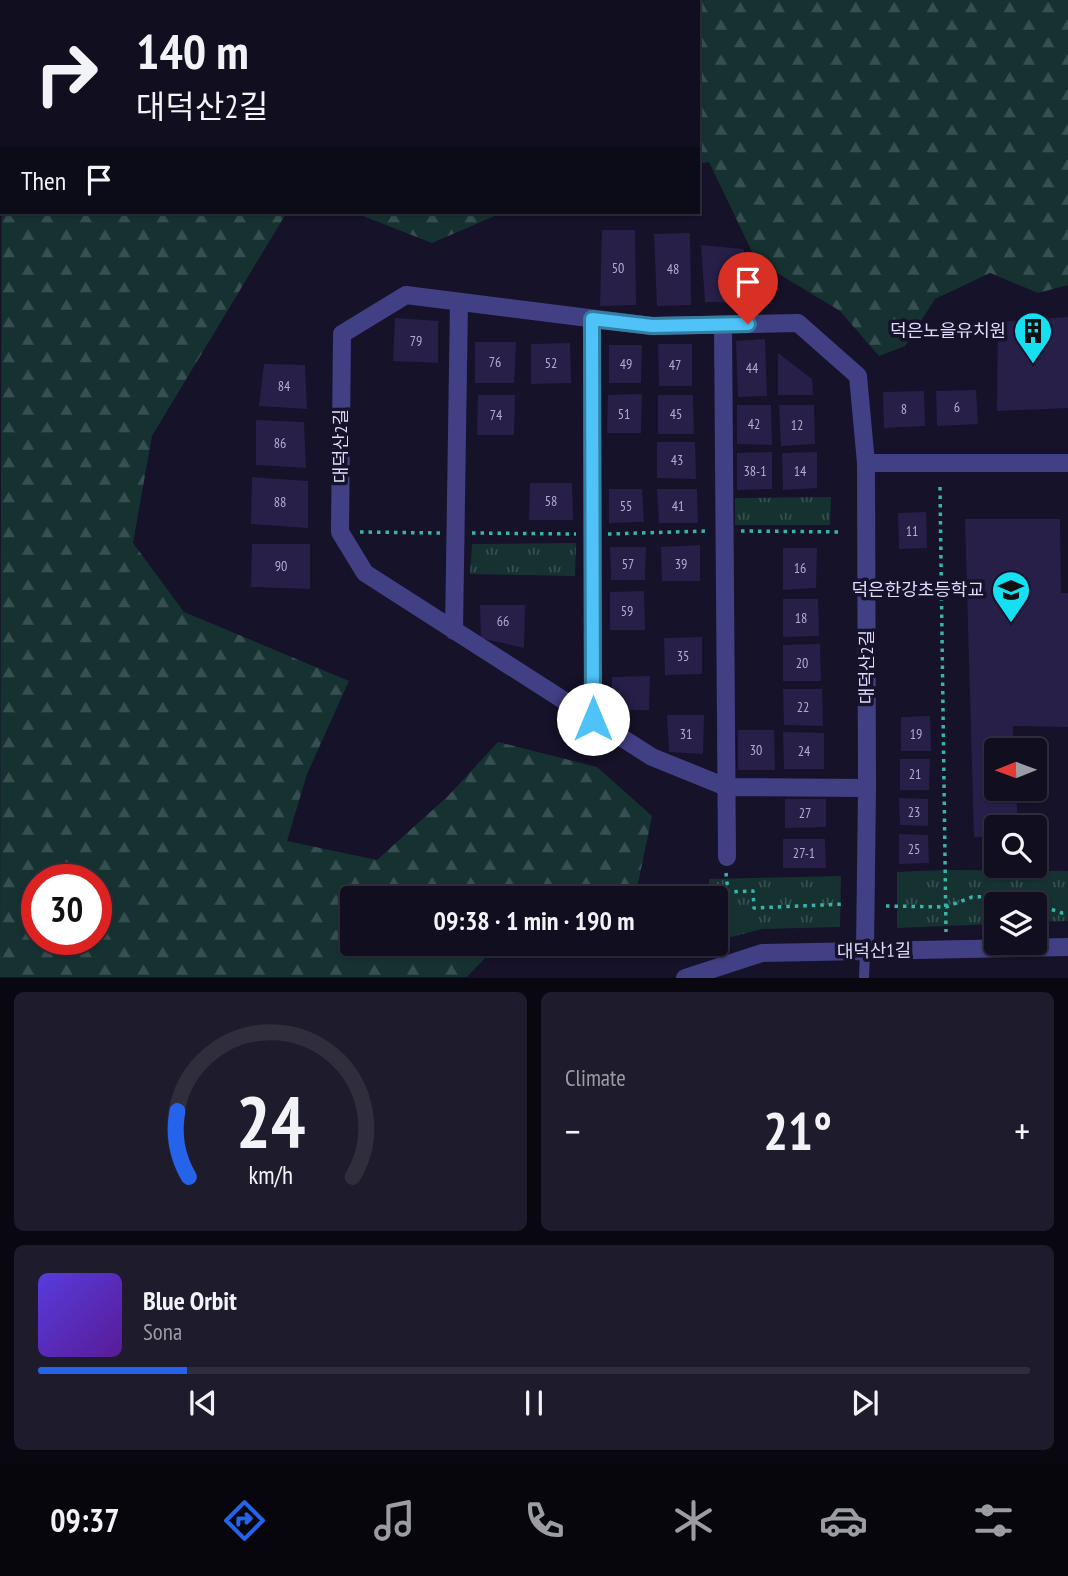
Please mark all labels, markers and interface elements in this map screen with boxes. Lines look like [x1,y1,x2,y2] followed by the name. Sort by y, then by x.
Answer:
[136,19,249,83] text: 140 m
[21,28,112,119] icon: right
[136,85,268,127] text: 대덕산2길
[80,161,118,199] icon: arrive
[21,164,66,197] text: Then
[718,252,778,324] pin
[612,259,624,277] house number: 50
[667,260,679,278] house number: 48
[729,263,767,301] icon: arrive
[1012,310,1054,365] building icon: 덕은노을유치원
[890,319,1006,342] place label: 덕은노을유치원
[410,332,422,350] house number: 79
[489,353,501,371] house number: 76
[545,354,557,372] house number: 52
[620,355,632,373] house number: 49
[669,356,681,374] house number: 47
[746,359,759,377] house number: 44
[278,377,291,395] house number: 84
[954,398,960,416] house number: 6
[901,400,907,418] house number: 8
[618,405,630,423] house number: 51
[670,405,682,423] house number: 45
[490,406,503,424] house number: 74
[329,409,352,483] street label: 대덕산2길
[748,415,760,433] house number: 42
[791,416,803,434] house number: 12
[274,434,286,452] house number: 86
[671,451,683,469] house number: 43
[744,462,766,480] house number: 38-1
[794,462,807,480] house number: 14
[545,492,557,510] house number: 58
[274,493,286,511] house number: 88
[620,497,632,515] house number: 55
[672,497,684,515] house number: 41
[906,522,918,540] house number: 11
[622,555,634,573] house number: 57
[675,555,687,573] house number: 39
[275,557,287,575] house number: 90
[794,559,806,577] house number: 16
[990,569,1032,624] school or university icon: 덕은한강초등학교
[852,578,984,601] place label: 덕은한강초등학교
[621,602,633,620] house number: 59
[795,609,807,627] house number: 18
[497,612,509,630] house number: 66
[855,630,878,704] street label: 대덕산2길
[677,647,689,665] house number: 35
[796,654,808,672] house number: 20
[556,682,630,756] position arrow
[797,698,809,716] house number: 22
[680,725,692,743] house number: 31
[910,725,922,743] house number: 19
[984,738,1046,802] north arrow
[984,738,1047,955] map controls
[750,741,762,759] house number: 30
[798,742,811,760] house number: 24
[909,765,921,783] house number: 21
[908,803,920,821] house number: 23
[799,804,811,822] house number: 27
[984,815,1047,878] button: search
[908,840,920,858] house number: 25
[793,844,815,862] house number: 27-1
[21,864,112,955] speed limit sign: 30
[984,892,1047,955] button: layers
[434,904,634,937] text: 09:38 · 1 min · 190 m
[837,938,911,963] street label: 대덕산1길
[565,1063,626,1092] text: Climate
[236,1074,305,1168] text: 24
[763,1097,832,1164] text: 21°
[565,1106,581,1155] text: −
[1014,1106,1030,1155] text: +
[248,1159,293,1191] text: km/h
[143,1284,237,1317] text: Blue Orbit
[143,1317,182,1346] text: Sona
[184,1384,222,1422] icon: previous
[515,1384,553,1422] icon: pause
[846,1384,884,1422] icon: next
[220,1496,269,1545] icon: directions
[370,1496,419,1545] icon: music
[520,1496,569,1545] icon: phone
[669,1496,718,1545] icon: climate
[819,1496,868,1545] icon: car
[969,1496,1018,1545] icon: filters
[50,1499,120,1541] text: 09:37

